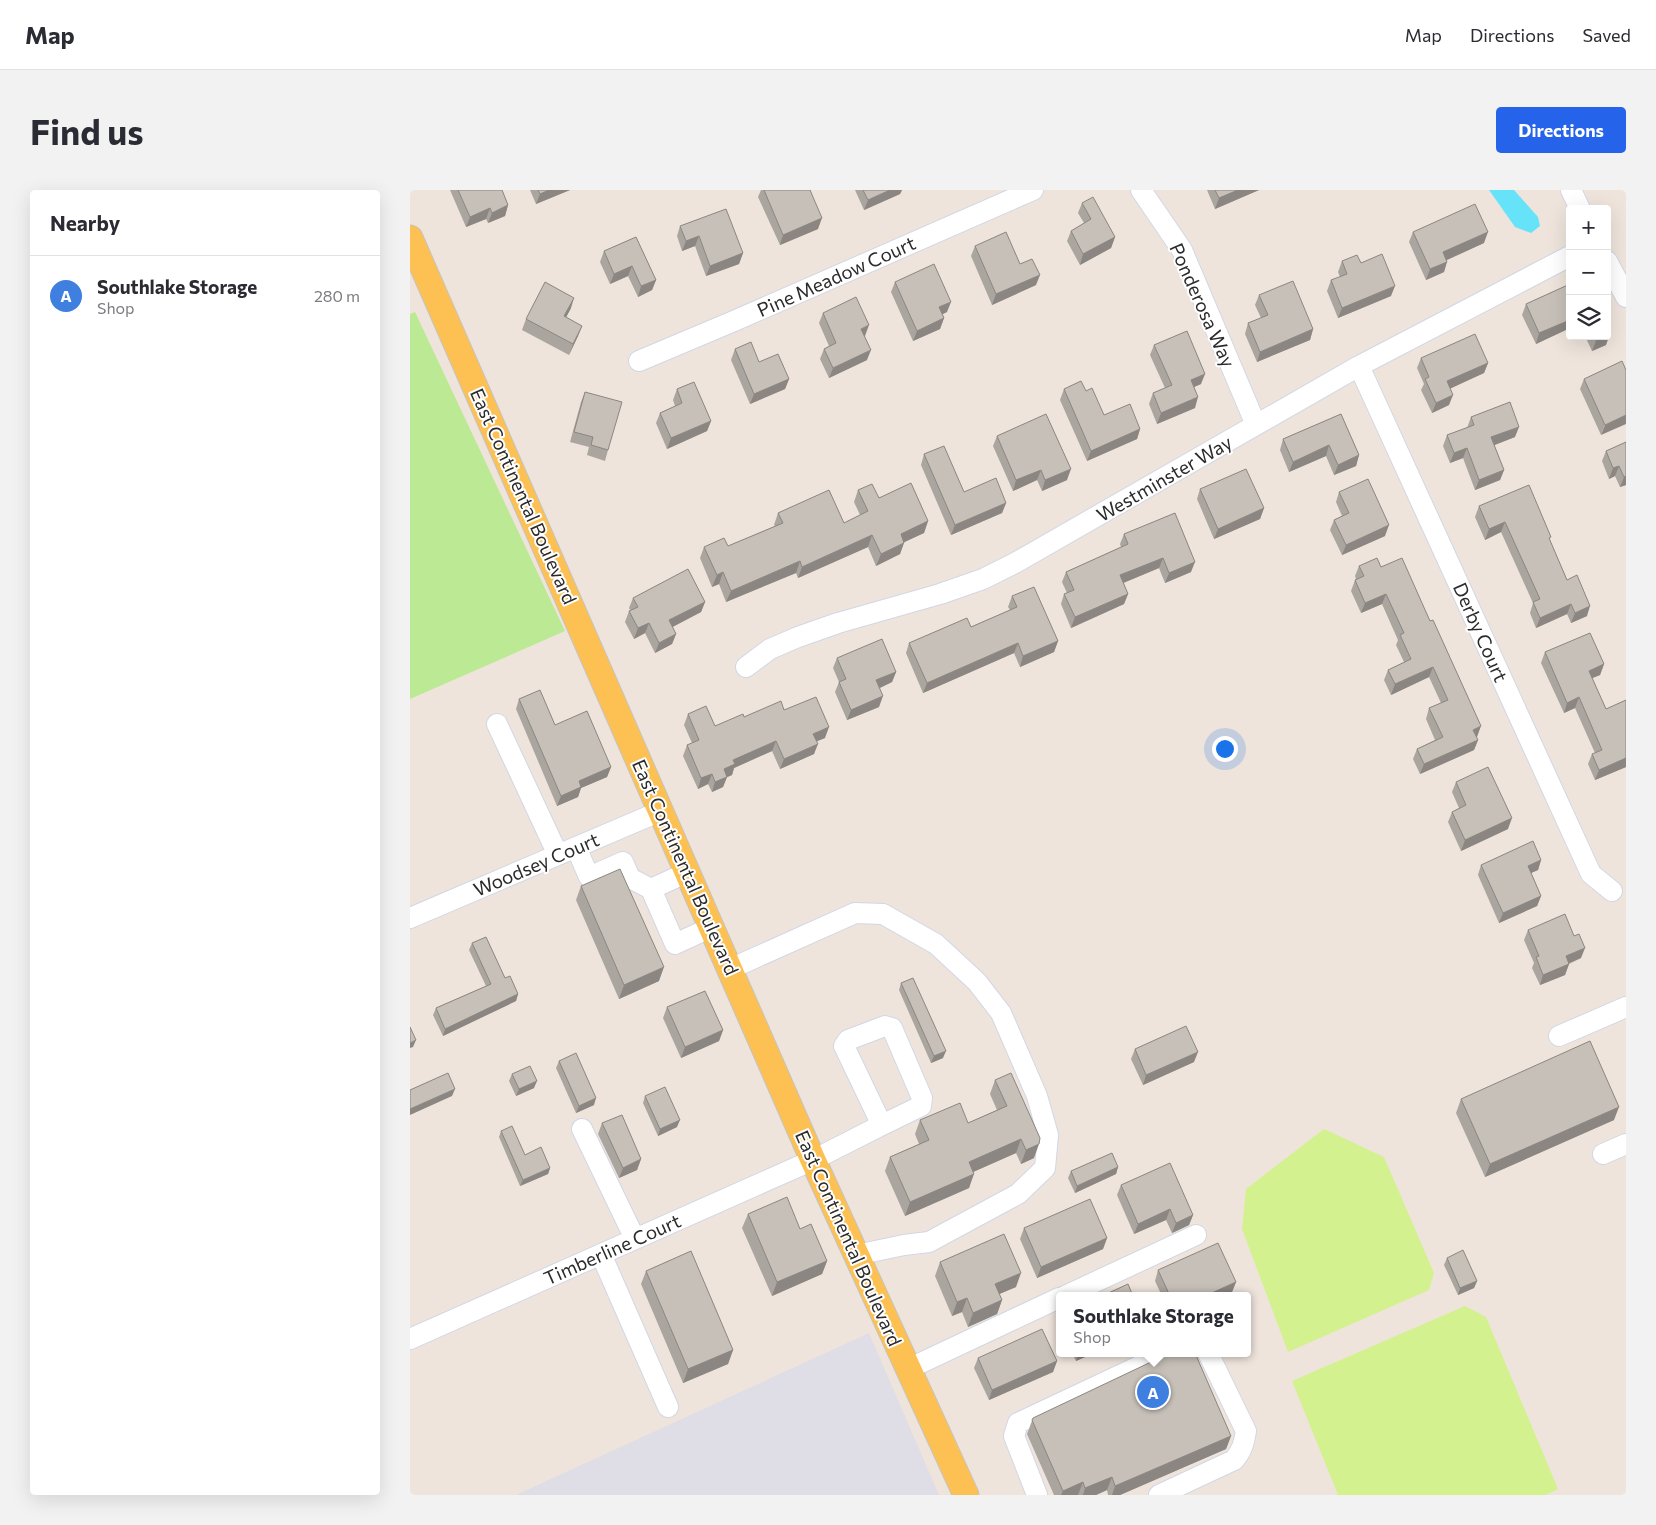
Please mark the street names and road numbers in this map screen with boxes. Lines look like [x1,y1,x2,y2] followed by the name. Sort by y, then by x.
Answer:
[753,231,919,321] street label: Pine Meadow Court
[1165,239,1241,371] street label: Ponderosa Way
[466,385,582,607] street label: East Continental Boulevard
[1092,430,1236,526] street label: Westminster Way
[1449,579,1513,685] street label: Derby Court
[628,756,744,978] street label: East Continental Boulevard
[470,827,602,901] street label: Woodsey Court
[791,1127,907,1349] street label: East Continental Boulevard
[540,1208,684,1289] street label: Timberline Court

